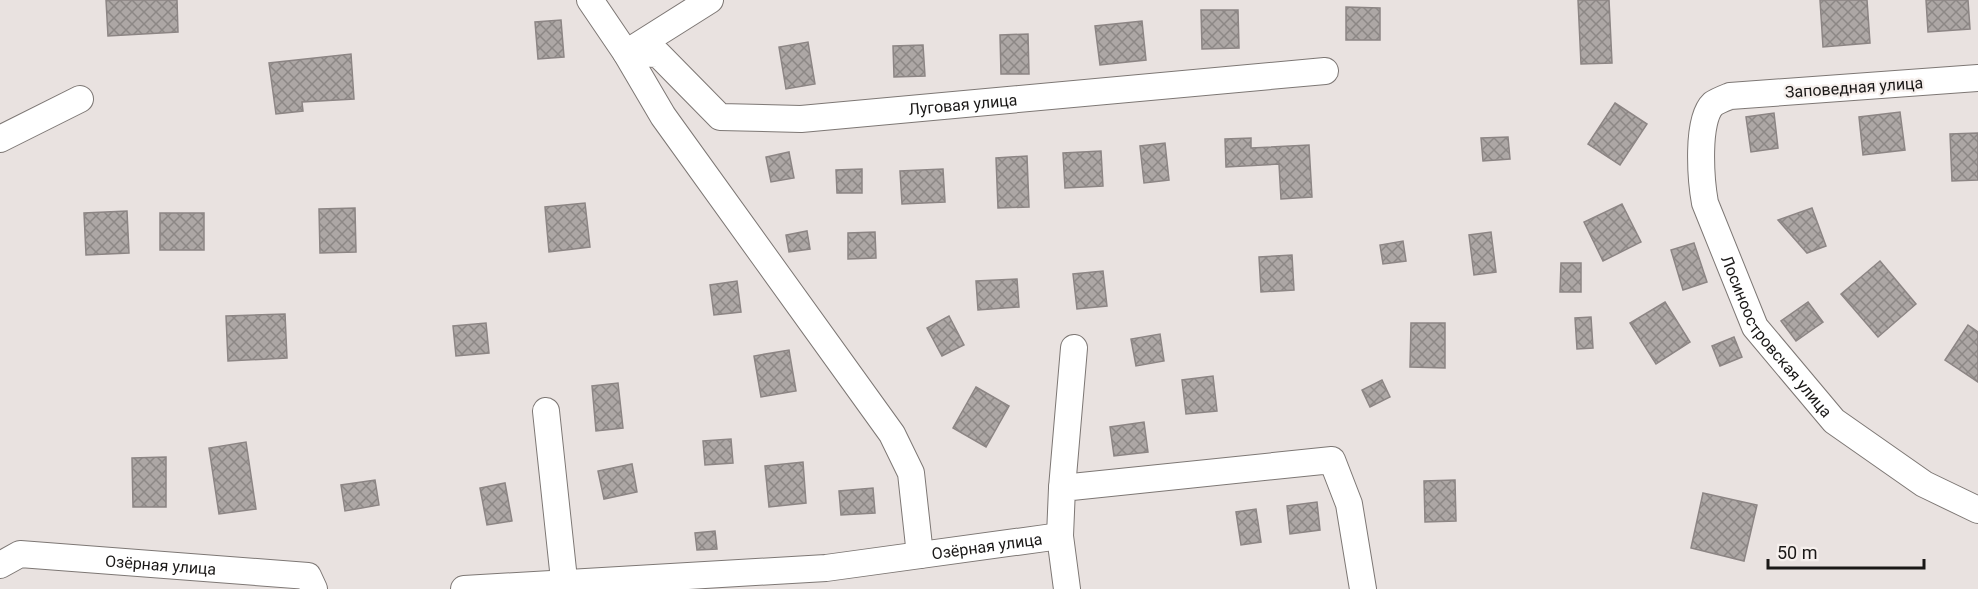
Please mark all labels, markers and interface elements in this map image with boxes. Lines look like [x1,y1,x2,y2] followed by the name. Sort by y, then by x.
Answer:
[1784,73,1924,102] street label: Заповедная улица
[908,90,1018,119] street label: Луговая улица
[1717,253,1836,421] street label: Лосиноостровская улица
[931,530,1043,563] street label: Озёрная улица
[1768,532,1924,570] scale bar
[1777,542,1817,563] text: 50 m
[105,552,217,579] street label: Озёрная улица

